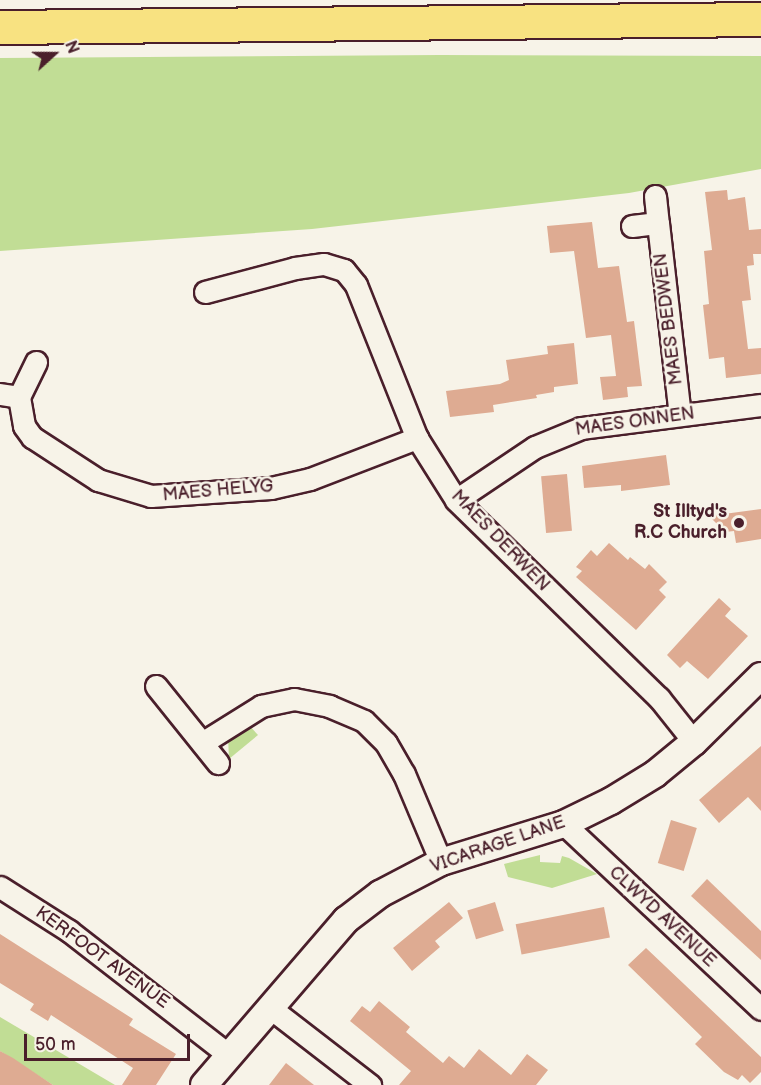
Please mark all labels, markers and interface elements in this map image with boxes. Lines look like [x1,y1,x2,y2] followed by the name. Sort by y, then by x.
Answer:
[24,24,84,84] north arrow
[60,38,82,56] text: N
[650,252,688,386] street label: MAES BEDWEN
[574,403,696,441] street label: MAES ONNEN
[162,475,274,507] street label: MAES HELYG
[446,486,554,596] street label: MAES DERWEN
[634,502,727,544] place label: St Illtyd's R.C Church
[732,516,746,530] marker: St Illtyd's R.C Church
[428,812,568,878] street label: VICARAGE LANE
[604,862,720,972] street label: CLWYD AVENUE
[31,902,173,1014] street label: KERFOOT AVENUE
[27,1022,194,1060] scale bar
[35,1034,76,1055] text: 50 m

